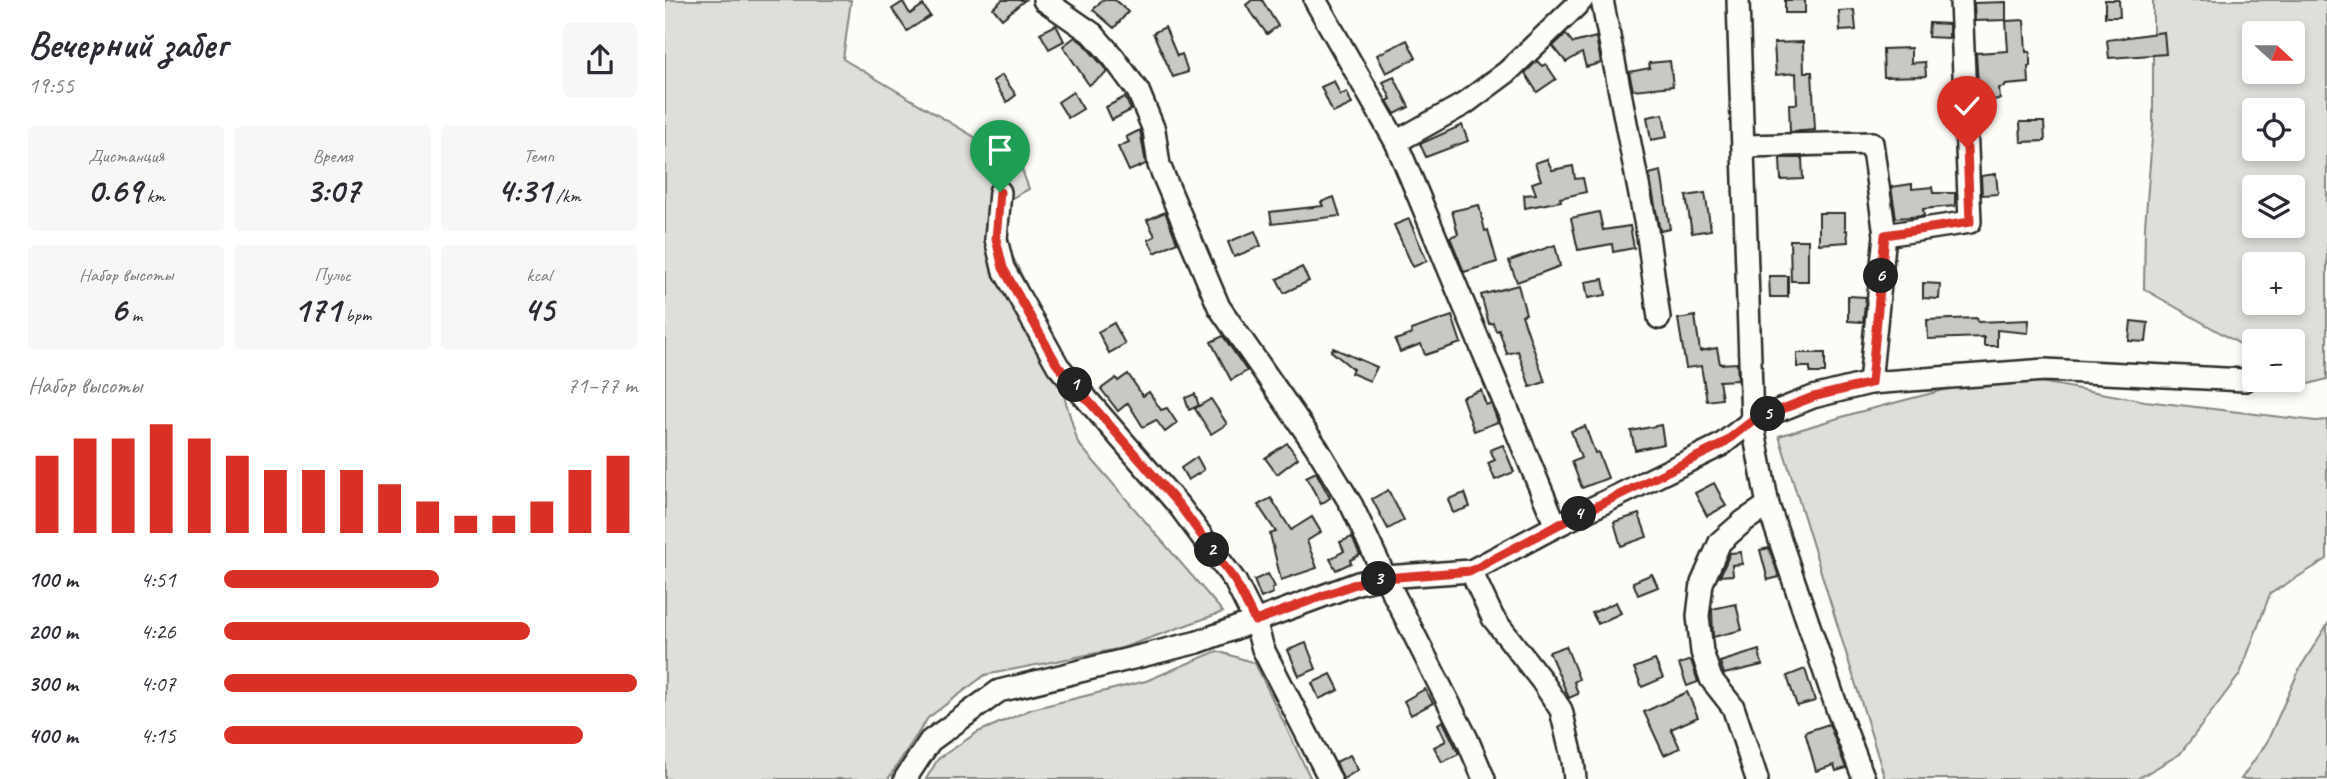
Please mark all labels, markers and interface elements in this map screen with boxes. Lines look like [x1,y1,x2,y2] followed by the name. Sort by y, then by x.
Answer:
[28,21,227,68] text: Вечерний забег
[2242,21,2305,84] north arrow
[2242,21,2305,392] map controls
[563,23,637,97] button: share
[28,71,74,100] text: 19:55
[1937,76,1997,148] pin
[1948,87,1986,125] icon: check
[2242,98,2305,161] button: locate
[970,120,1030,192] pin
[981,131,1019,169] icon: arrive
[88,144,164,168] text: Дистанция
[312,144,353,168] text: Время
[524,144,554,168] text: Темп
[87,168,142,213] text: 0.69
[305,168,360,213] text: 3:07
[497,168,551,213] text: 4:31
[2242,175,2305,238] button: layers
[142,184,165,208] text: km
[551,184,581,208] text: /km
[2242,252,2305,315] button: +
[1863,258,1899,294] pin: 6
[79,263,173,287] text: Набор высоты
[314,263,351,287] text: Пульс
[526,263,551,287] text: kcal
[1876,263,1885,287] text: 6
[110,287,127,332] text: 6
[294,287,341,332] text: 171
[523,287,554,332] text: 45
[127,303,142,327] text: m
[341,303,371,327] text: bpm
[2242,329,2305,392] button: −
[1057,368,1093,402] pin: 1
[28,371,142,400] text: Набор высоты
[567,371,637,400] text: 71–77 m
[1070,372,1079,396] text: 1
[1751,396,1785,432] pin: 5
[1763,401,1772,425] text: 5
[1562,496,1597,532] pin: 4
[1574,501,1583,525] text: 4
[1195,532,1229,568] pin: 2
[1207,537,1216,561] text: 2
[1361,562,1397,596] pin: 3
[28,565,78,594] text: 100 m
[140,565,176,594] text: 4:51
[1374,566,1383,590] text: 3
[28,617,78,646] text: 200 m
[140,617,176,646] text: 4:26
[28,669,78,698] text: 300 m
[140,669,176,698] text: 4:07
[28,721,78,750] text: 400 m
[140,721,176,750] text: 4:15

